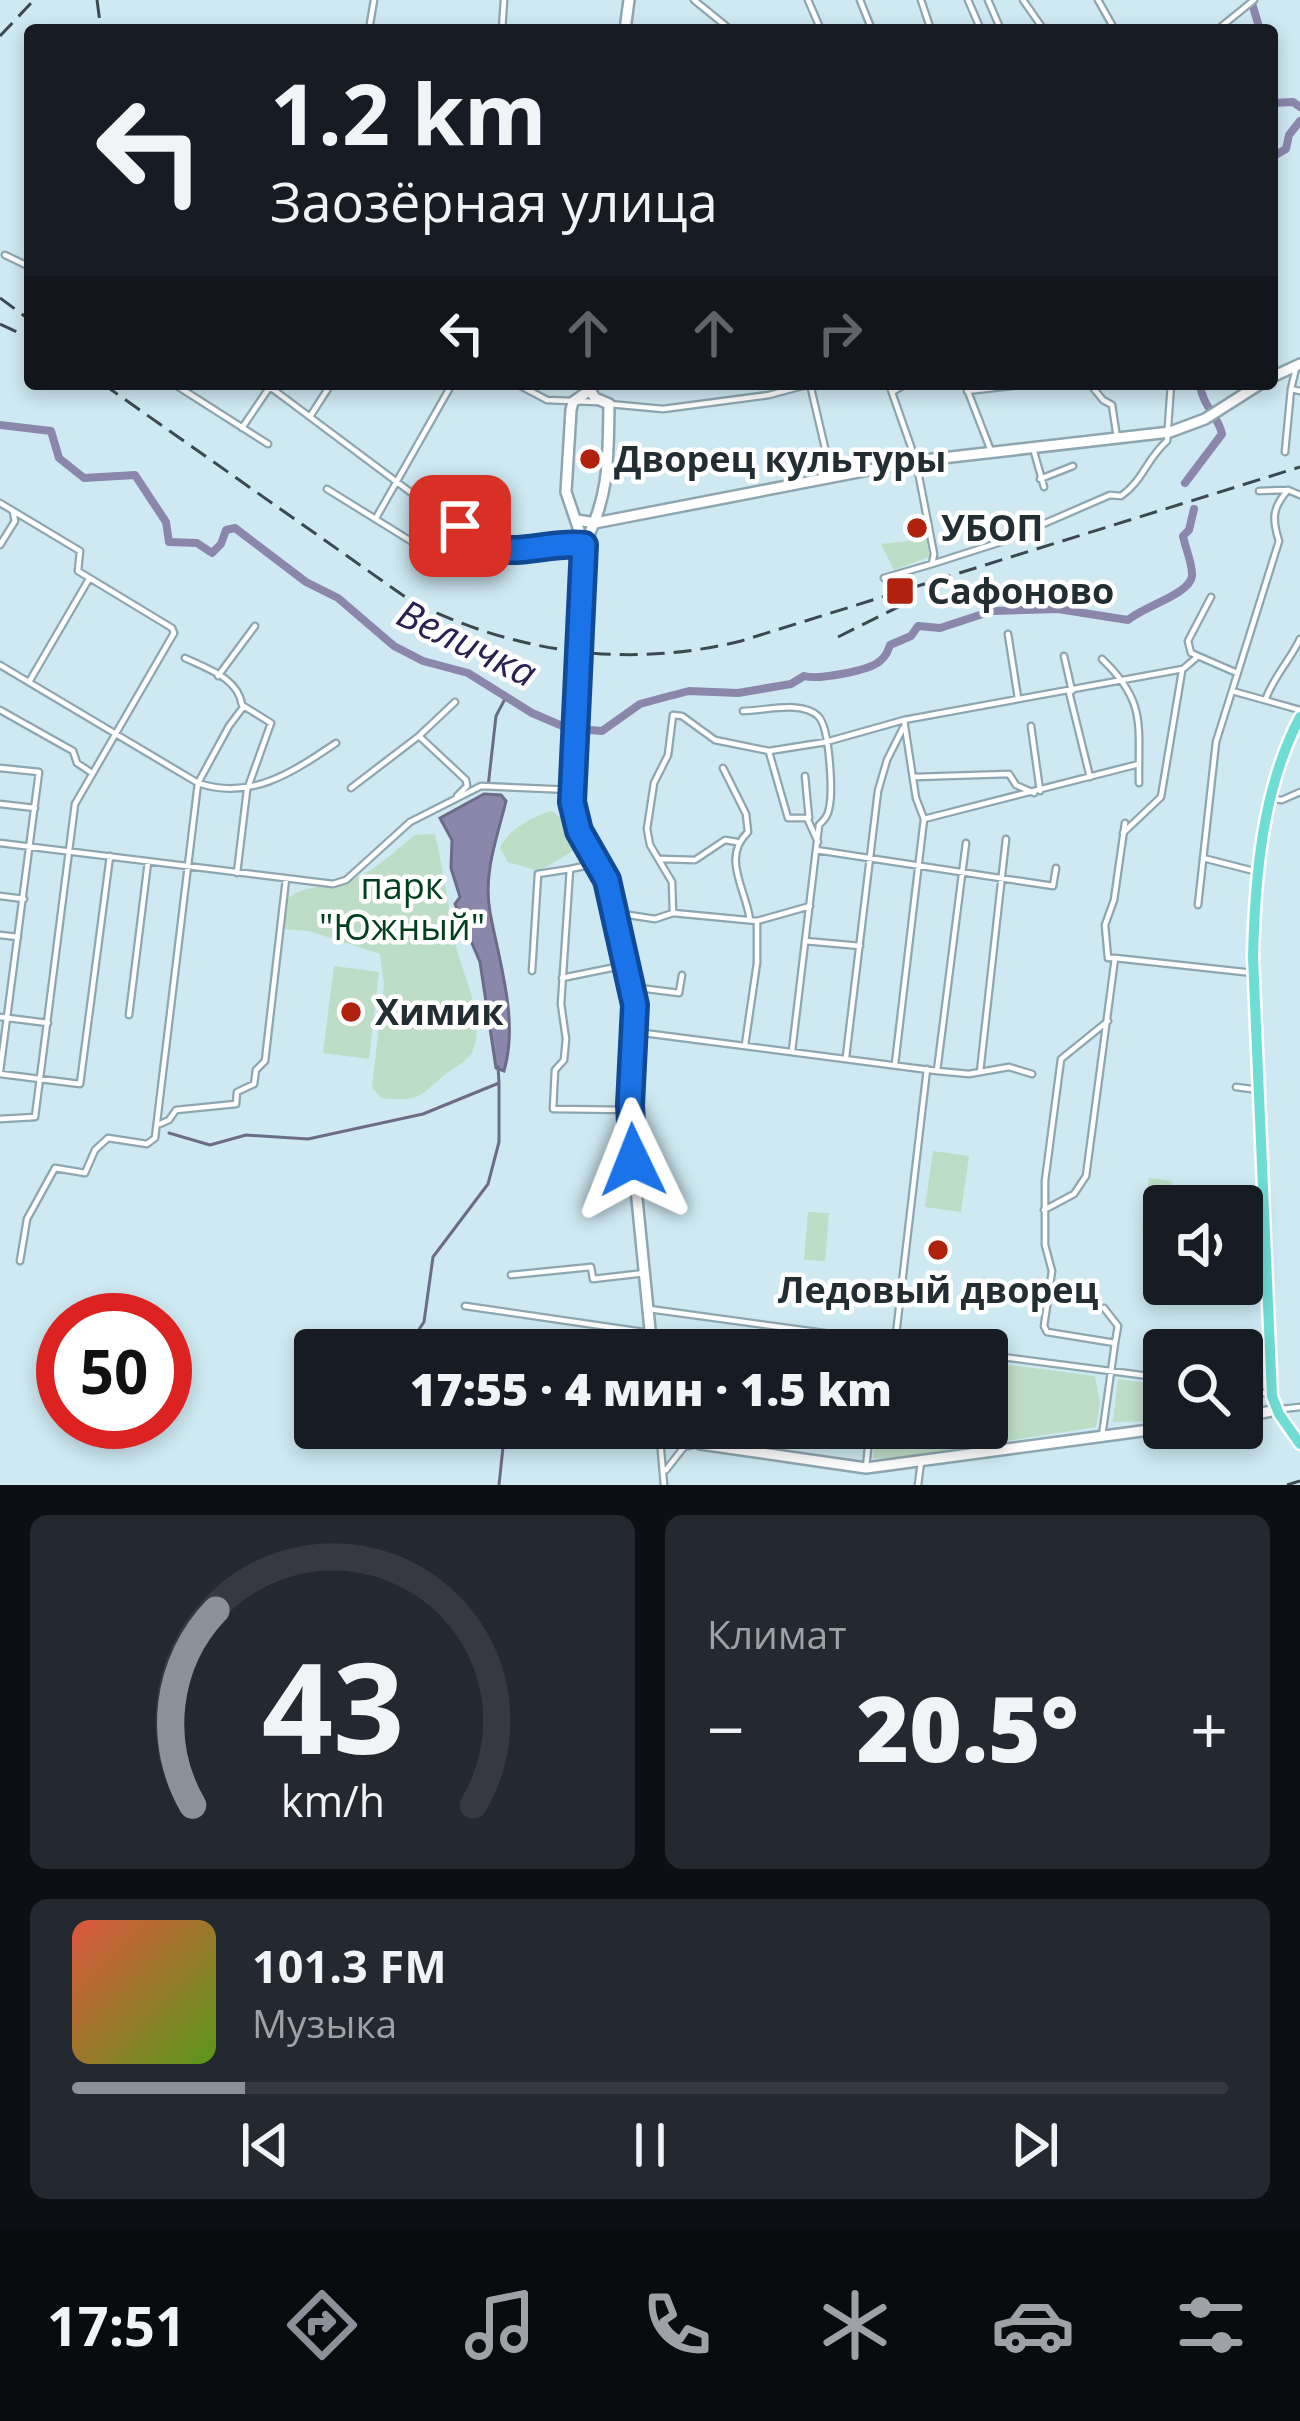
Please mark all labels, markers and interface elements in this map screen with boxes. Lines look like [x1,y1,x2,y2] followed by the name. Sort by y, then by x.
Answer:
[270,55,546,170] text: 1.2 km
[72,72,228,228] icon: left
[270,164,718,238] text: Заозёрная улица
[429,300,495,366] icon: left
[555,300,621,366] icon: ahead
[681,300,747,366] icon: ahead
[807,300,873,366] icon: right
[614,434,946,483] place label: Дворец культуры
[577,446,603,472] marker: Дворец культуры
[409,475,511,577] pin
[427,493,493,559] icon: arrive
[941,503,1043,552] place label: УБОП
[904,515,930,541] marker: УБОП
[927,566,1114,615] place label: Сафоново
[884,575,916,607] marker: Сафоново
[389,585,546,698] water label: Величка
[319,861,485,951] park label: парк "Южный"
[375,987,504,1036] place label: Химик
[338,999,364,1025] marker: Химик
[570,1097,696,1223] position arrow
[1143,1185,1263,1449] map controls
[1143,1185,1263,1305] button: sound
[925,1237,951,1263] marker: Ледовый дворец
[778,1265,1098,1314] place label: Ледовый дворец
[36,1293,192,1449] speed limit sign: 50
[1143,1329,1263,1449] button: search
[410,1358,892,1419] text: 17:55 · 4 мин · 1.5 km
[707,1607,847,1660] text: Климат
[261,1621,404,1791] text: 43
[856,1666,1079,1788] text: 20.5°
[707,1683,745,1773] text: −
[1190,1683,1228,1773] text: +
[280,1771,385,1830] text: km/h
[252,1935,447,1996] text: 101.3 FM
[252,1996,397,2049] text: Музыка
[232,2112,298,2178] icon: previous
[617,2112,683,2178] icon: pause
[1002,2112,1068,2178] icon: next
[280,2283,364,2367] icon: directions
[458,2283,542,2367] icon: music
[635,2283,719,2367] icon: phone
[813,2283,897,2367] icon: climate
[991,2283,1075,2367] icon: car
[1169,2283,1253,2367] icon: filters
[47,2288,186,2362] text: 17:51

